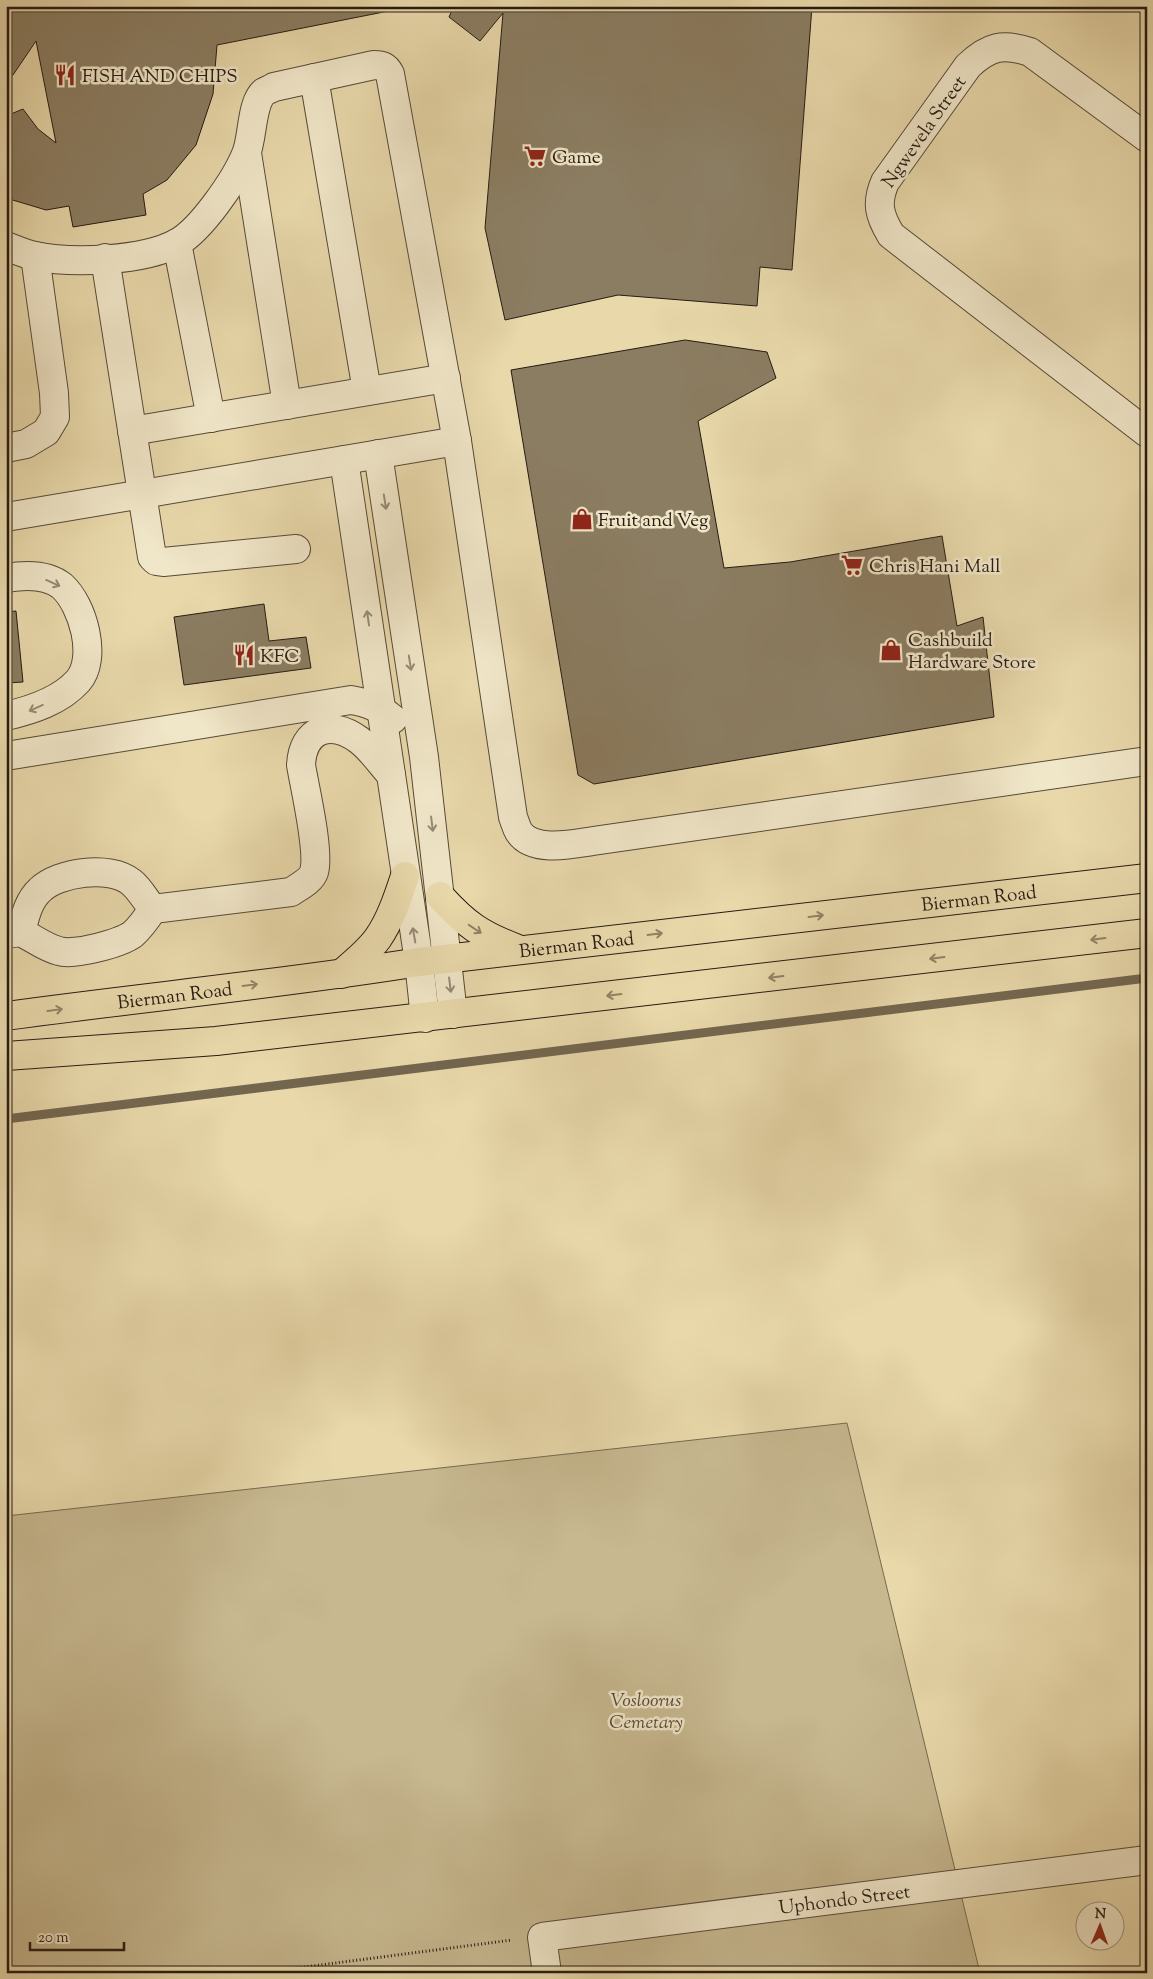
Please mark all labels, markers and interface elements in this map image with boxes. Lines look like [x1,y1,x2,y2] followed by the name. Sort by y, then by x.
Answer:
[52,62,78,88] restaurant icon: FISH AND CHIPS
[82,64,237,91] place label: FISH AND CHIPS
[876,70,974,194] street label: Ngwevela Street
[522,143,548,169] supermarket icon: Game
[552,145,601,172] place label: Game
[381,494,391,510] one-way arrow
[569,506,595,532] shop icon: Fruit and Veg
[598,508,708,535] place label: Fruit and Veg
[839,552,865,578] supermarket icon: Chris Hani Mall
[869,554,1001,581] place label: Chris Hani Mall
[45,578,60,588] one-way arrow
[362,611,372,627] one-way arrow
[908,628,1036,677] place label: Cashbuild Hardware Store
[878,637,904,663] shop icon: Cashbuild Hardware Store
[231,642,257,668] restaurant icon: KFC
[260,644,300,671] place label: KFC
[405,655,415,671] one-way arrow
[29,703,44,713] one-way arrow
[427,816,437,832] one-way arrow
[920,880,1038,920] street label: Bierman Road
[808,911,824,921] one-way arrow
[468,924,482,934] one-way arrow
[518,926,636,966] street label: Bierman Road
[409,927,419,943] one-way arrow
[646,929,662,939] one-way arrow
[1091,934,1107,944] one-way arrow
[929,953,945,963] one-way arrow
[768,972,784,982] one-way arrow
[116,977,234,1018] street label: Bierman Road
[445,977,455,993] one-way arrow
[242,980,258,990] one-way arrow
[606,990,622,1000] one-way arrow
[46,1004,62,1014] one-way arrow
[609,1688,683,1737] park label: Vosloorus Cemetary
[777,1879,912,1923] street label: Uphondo Street
[1076,1902,1126,1952] north arrow
[1094,1905,1106,1925] text: N
[30,1919,124,1951] scale bar
[38,1928,69,1949] text: 20 m

